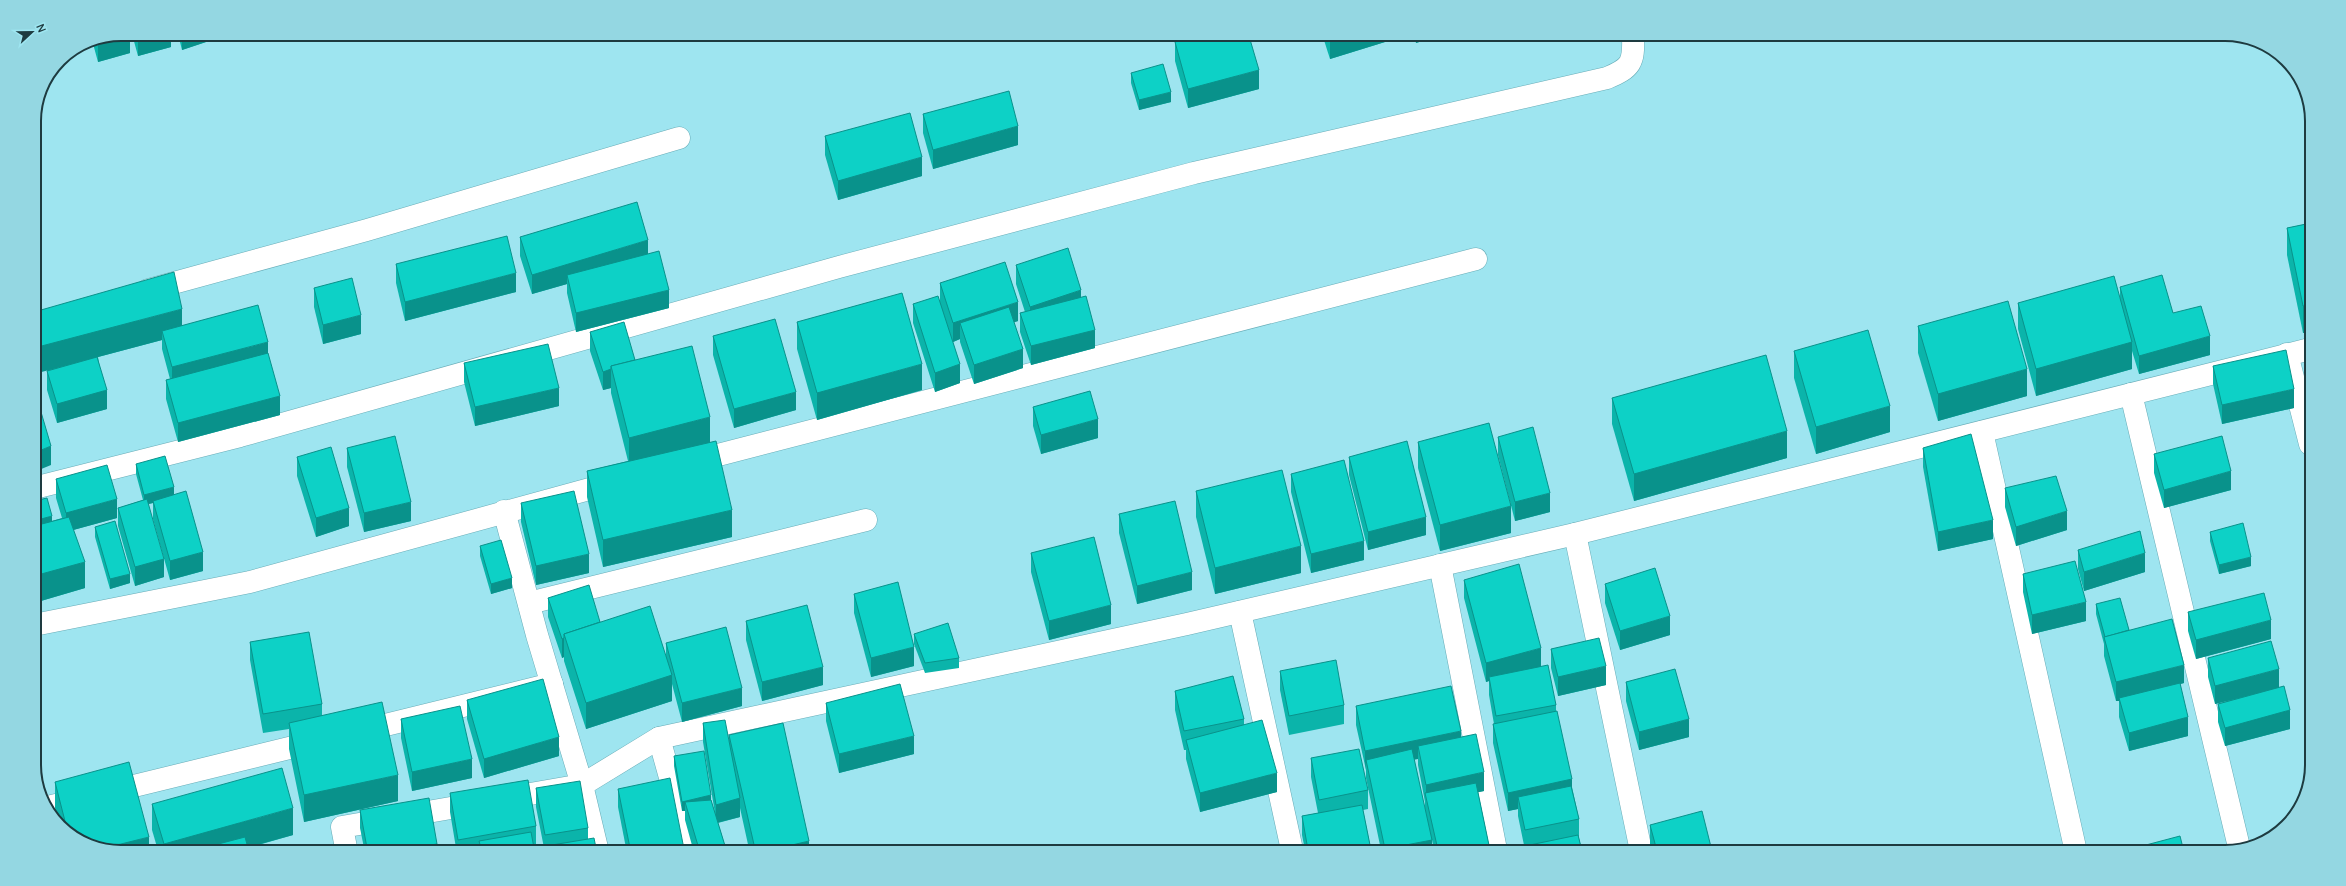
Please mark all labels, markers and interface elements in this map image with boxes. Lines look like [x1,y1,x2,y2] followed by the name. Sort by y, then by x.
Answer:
[12,12,52,52] north arrow
[33,22,50,35] text: N

